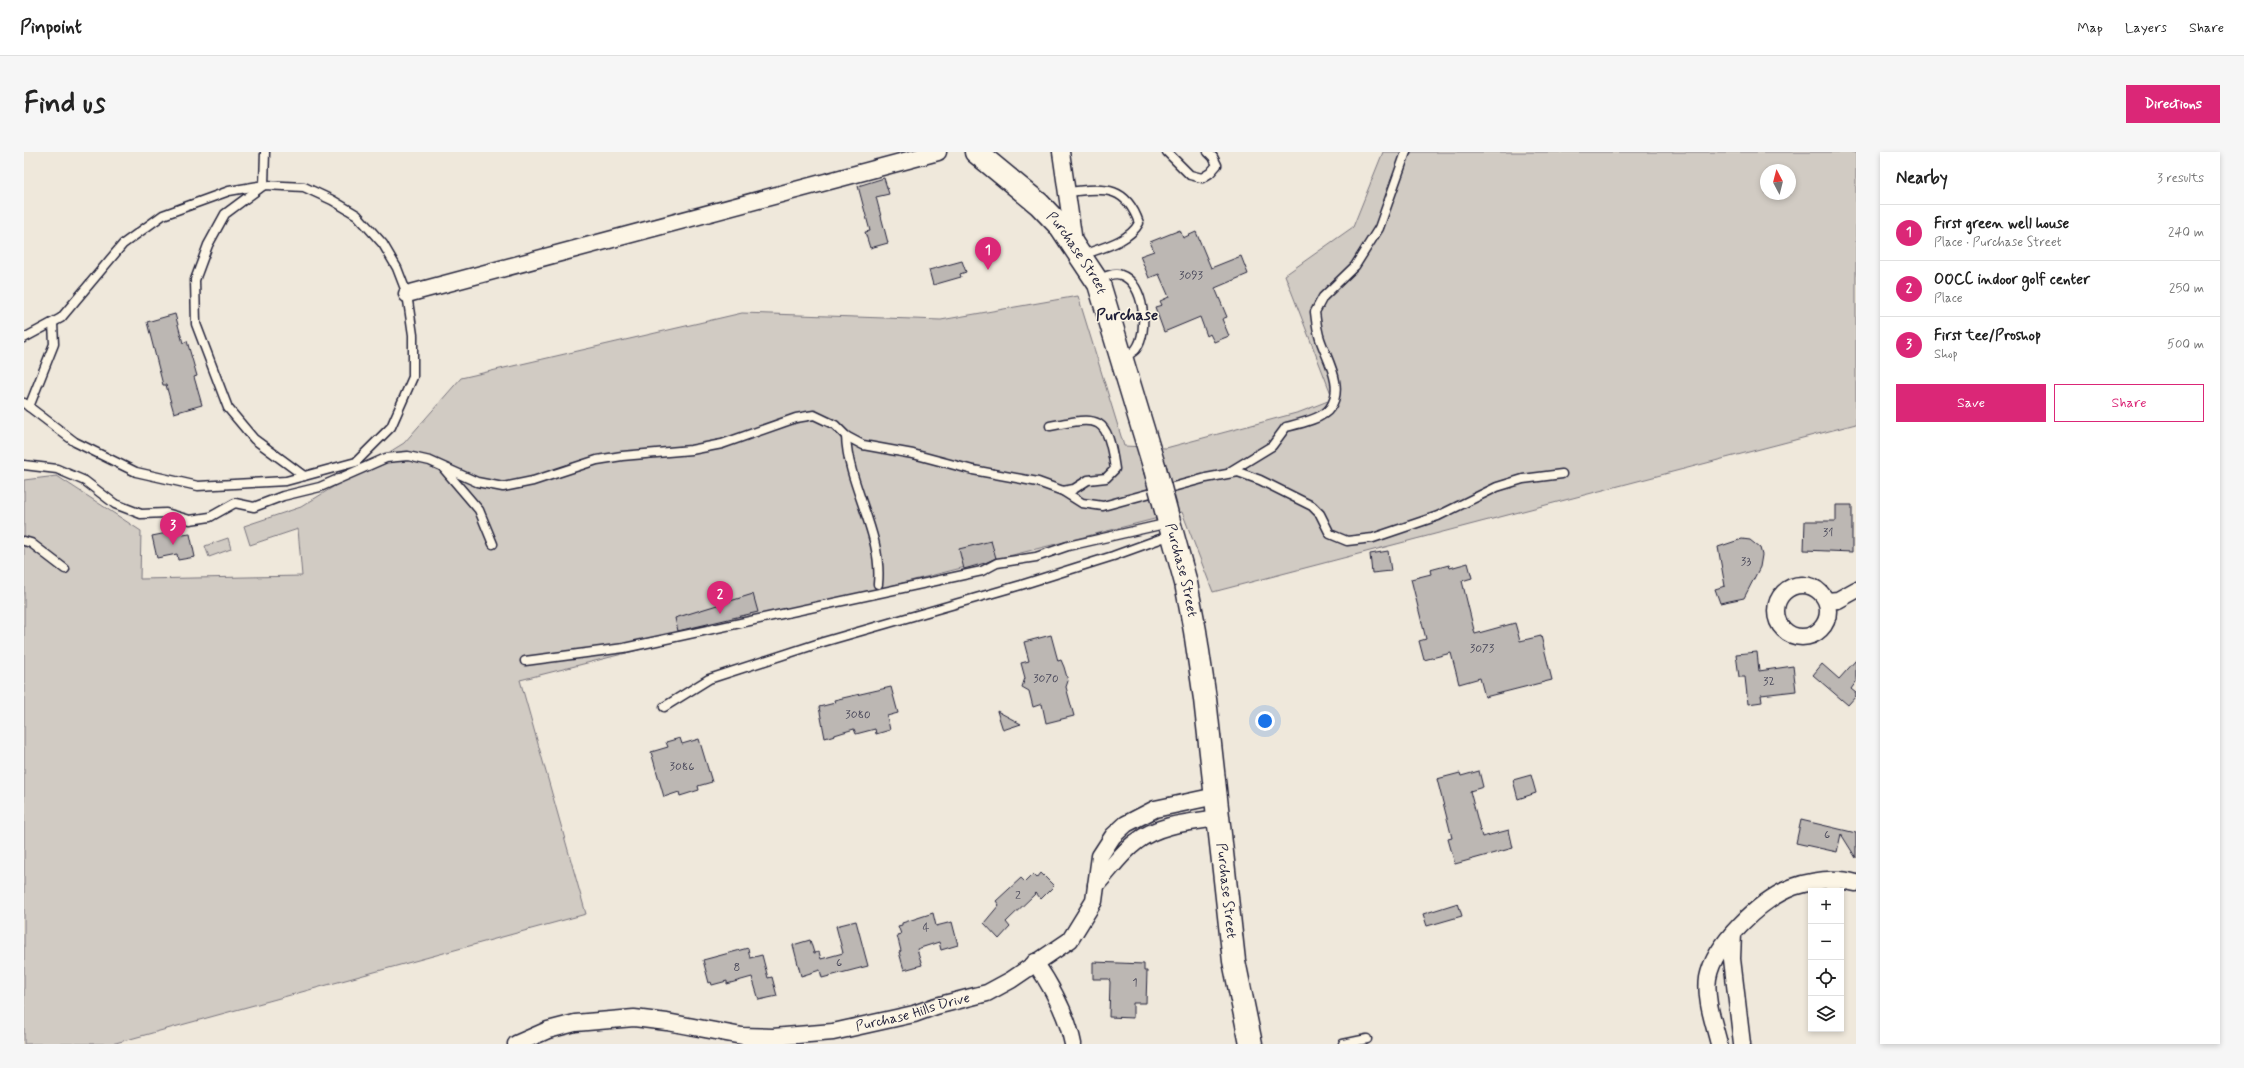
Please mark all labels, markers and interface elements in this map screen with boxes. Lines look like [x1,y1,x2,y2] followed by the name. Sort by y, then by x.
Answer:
[20,15,82,40] text: Pinpoint
[2077,19,2103,37] text: Map
[2125,19,2167,37] text: Layers
[2189,19,2224,37] text: Share
[2126,85,2220,123] button: Directions
[24,86,105,123] text: Find us
[1760,164,1796,200] north arrow
[1896,167,1948,189] text: Nearby
[2157,170,2204,187] text: 3 results
[1042,208,1111,296] street label: Purchase Street
[1934,214,2069,234] text: First green well house
[1906,224,1912,241] text: 1
[2168,224,2204,241] text: 240 m
[1934,234,2062,251] text: Place · Purchase Street
[975,237,1001,270] pin: 1
[1179,268,1204,284] house number: 3093
[1934,270,2090,290] text: OOCC indoor golf center
[1906,280,1912,297] text: 2
[2169,280,2204,297] text: 250 m
[1934,290,1963,307] text: Place
[1096,305,1158,326] district label: Purchase
[1934,326,2041,346] text: First tee/Proshop
[1906,336,1912,353] text: 3
[2167,336,2204,353] text: 500 m
[1934,346,1958,363] text: Shop
[1896,384,2046,422] button: Save
[2054,384,2204,422] button: Share
[160,512,186,545] pin: 3
[1161,521,1201,619] street label: Purchase Street
[1823,525,1833,541] house number: 31
[1741,554,1751,570] house number: 33
[707,581,733,614] pin: 2
[1470,641,1495,657] house number: 3073
[1033,671,1059,687] house number: 3070
[1763,674,1775,690] house number: 32
[845,707,871,723] house number: 3080
[1255,711,1275,731] your location
[670,759,694,775] house number: 3086
[1824,827,1830,843] house number: 6
[1212,842,1240,940] street label: Purchase Street
[1015,888,1021,904] house number: 2
[1808,888,1844,1032] map controls
[1808,888,1844,924] button: +
[923,920,930,936] house number: 4
[1808,924,1844,960] button: −
[836,955,842,971] house number: 6
[734,960,740,976] house number: 8
[1808,960,1844,996] button: locate
[1132,975,1138,991] house number: 1
[854,989,972,1036] street label: Purchase Hills Drive
[1808,996,1844,1032] button: layers

